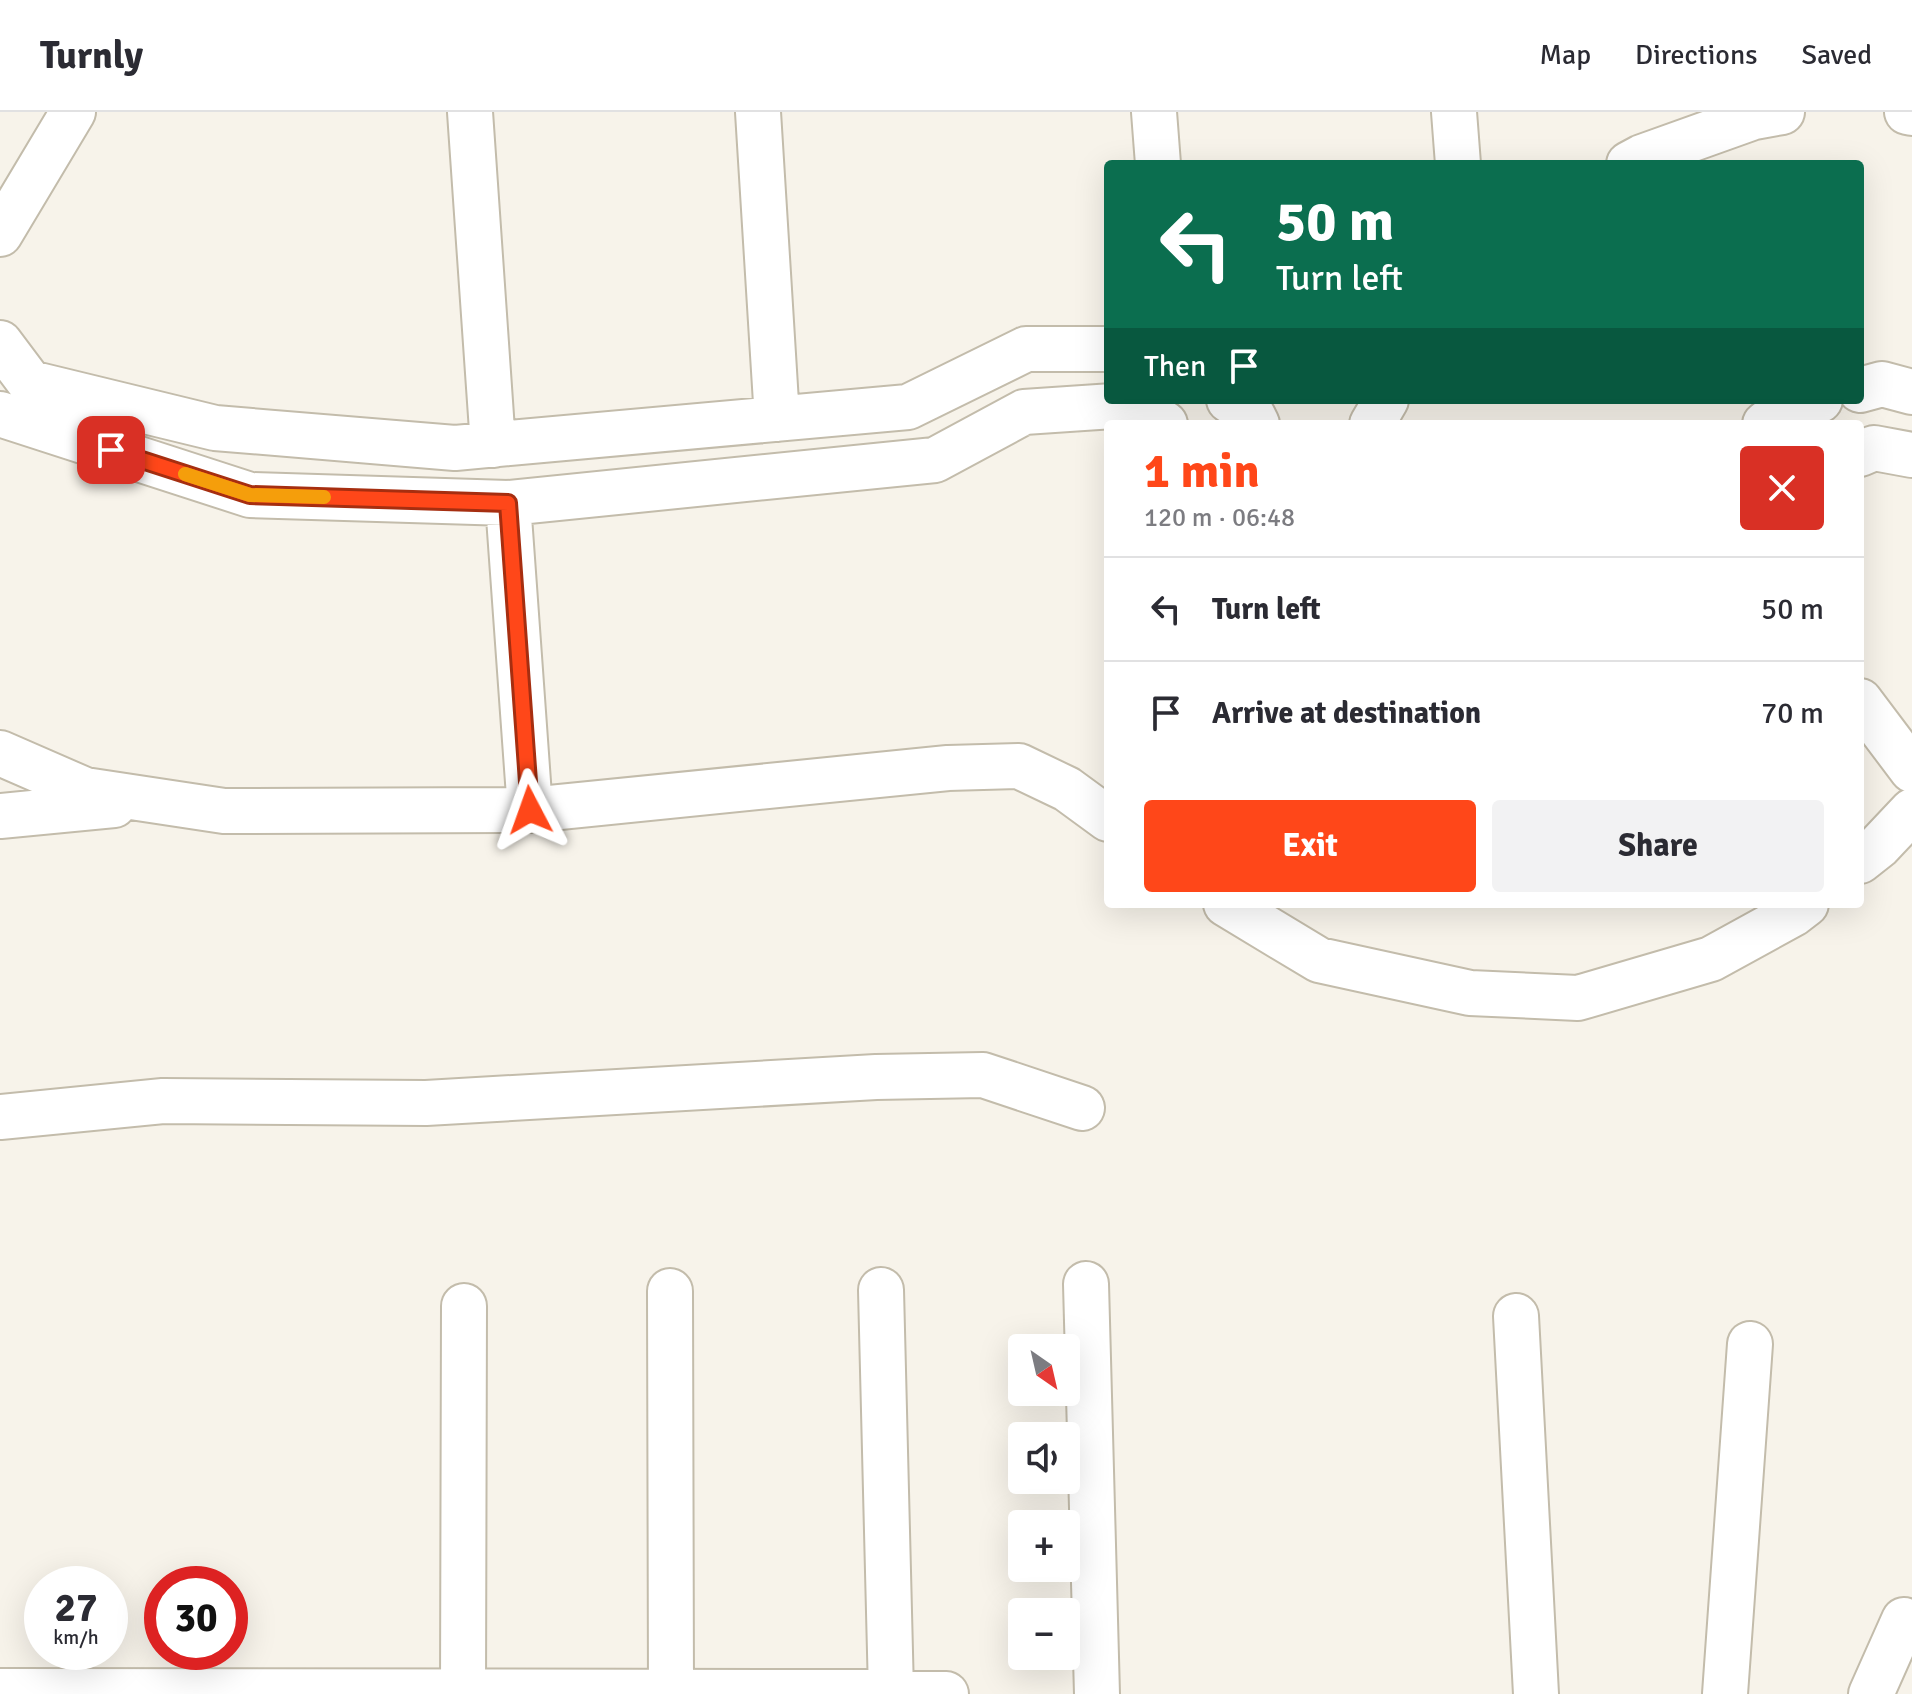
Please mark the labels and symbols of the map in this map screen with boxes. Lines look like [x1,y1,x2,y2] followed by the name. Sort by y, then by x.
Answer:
[77,416,145,484] pin
[488,768,572,852] position arrow
[1008,1334,1080,1406] north arrow
[144,1566,248,1670] speed limit sign: 30

